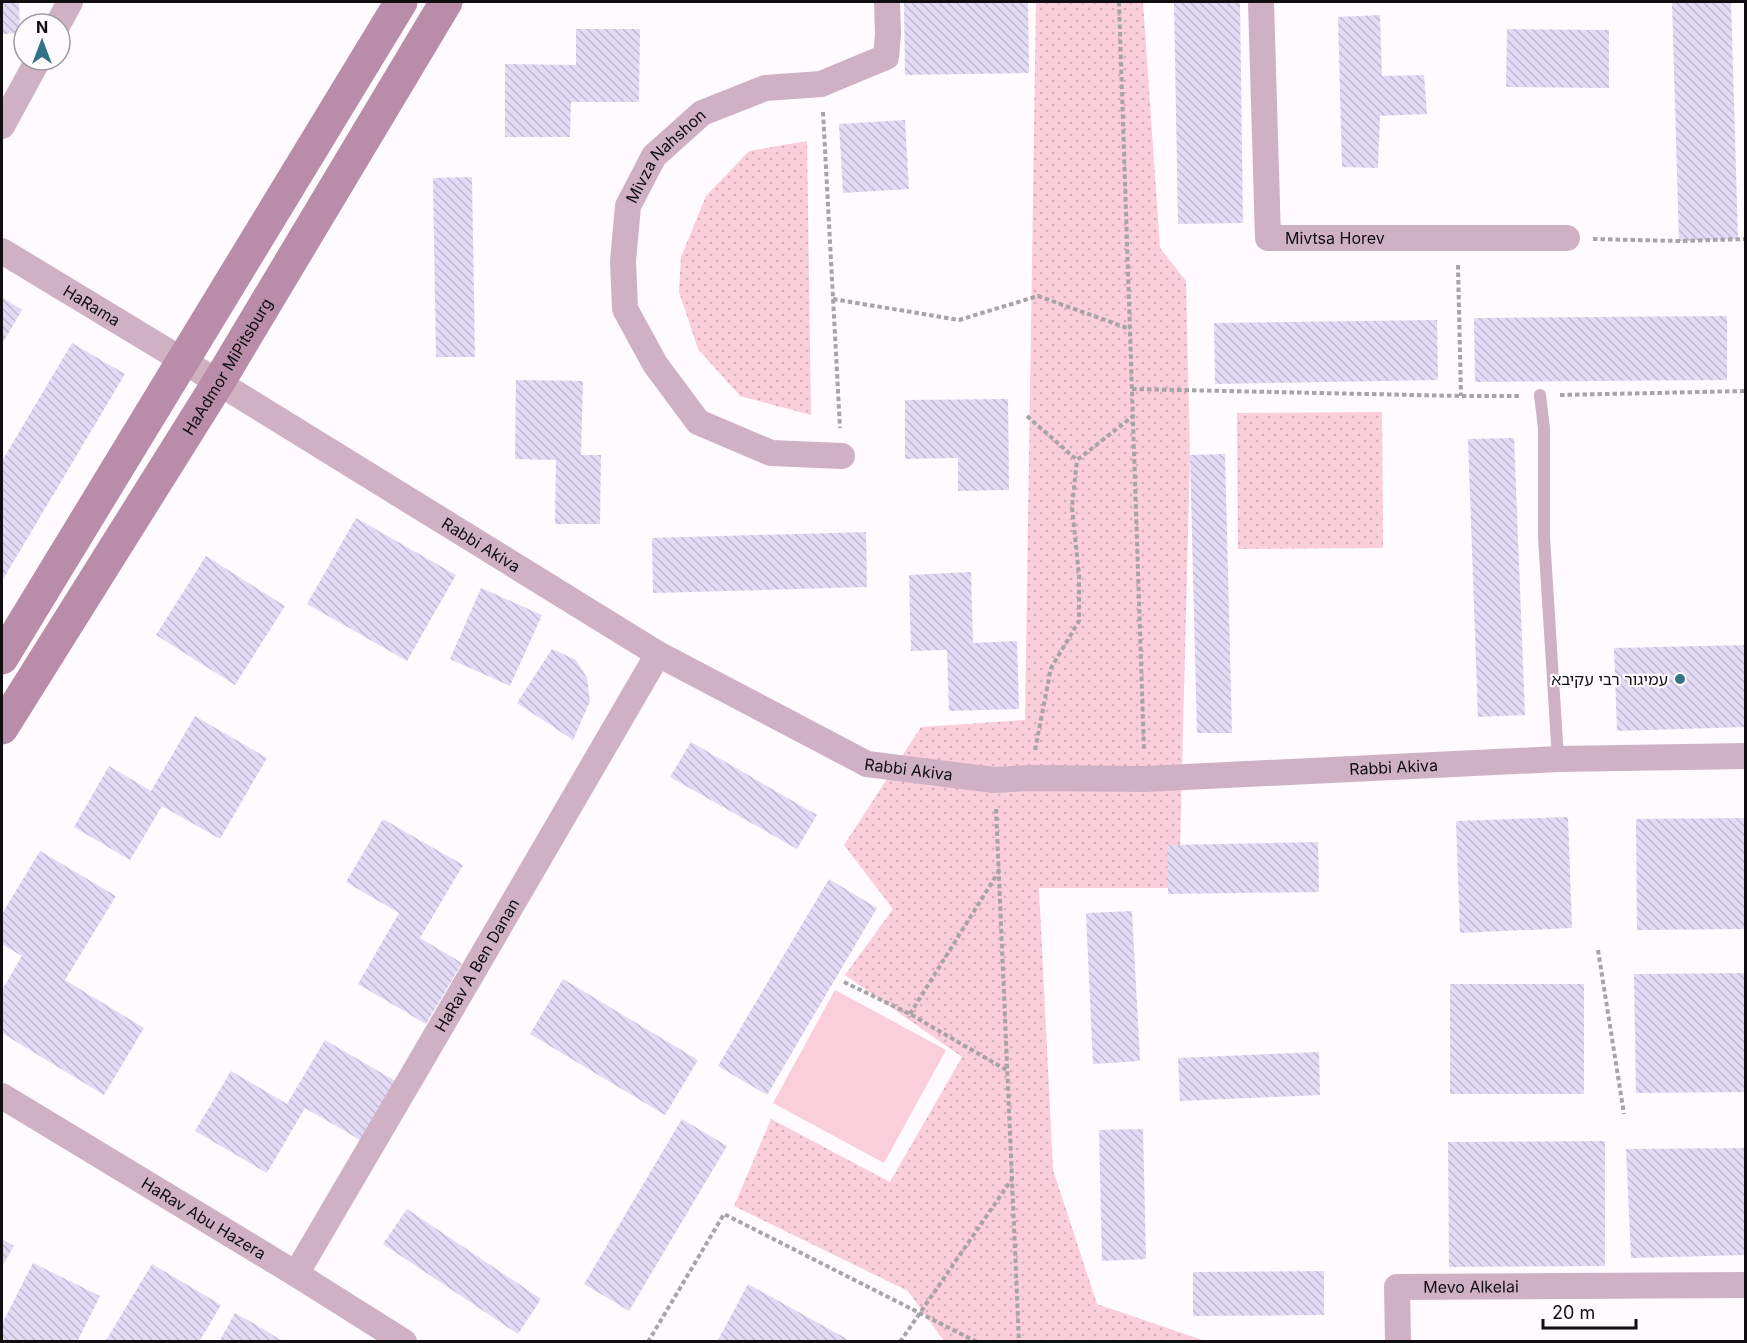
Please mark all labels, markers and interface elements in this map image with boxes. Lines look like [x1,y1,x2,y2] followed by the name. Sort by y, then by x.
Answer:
[12,12,72,72] north arrow
[36,17,48,37] text: N
[621,105,710,206] street label: Mivza Nahshon
[1285,228,1385,248] street label: Mivtsa Horev
[60,280,124,330] street label: HaRama
[178,294,277,439] street label: HaAdmor MiPitsburg
[438,513,524,577] street label: Rabbi Akiva
[1551,669,1668,689] place label: עמיגור רבי עקיבא
[1673,672,1687,686] marker: עמיגור רבי עקיבא
[863,754,954,785] street label: Rabbi Akiva
[1349,755,1438,779] street label: Rabbi Akiva
[430,895,523,1035] street label: HaRav A Ben Danan
[138,1173,270,1264] street label: HaRav Abu Hazera
[1423,1276,1519,1297] street label: Mevo Alkelai
[1543,1292,1636,1330] scale bar
[1552,1302,1595,1323] text: 20 m

